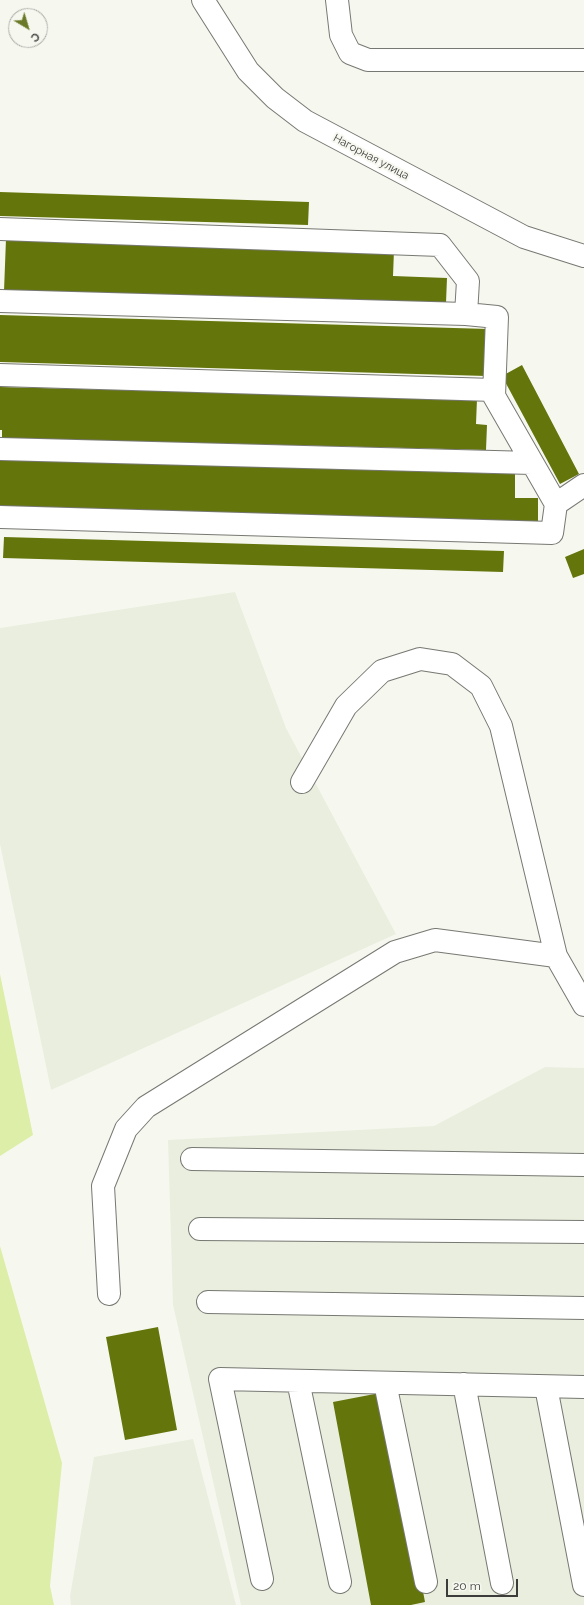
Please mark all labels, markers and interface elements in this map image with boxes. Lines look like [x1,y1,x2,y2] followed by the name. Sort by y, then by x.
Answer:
[8,8,48,48] north arrow
[28,30,42,45] text: С
[331,131,411,183] street label: Нагорная улица
[448,1571,520,1597] scale bar
[453,1579,481,1593] text: 20 m

